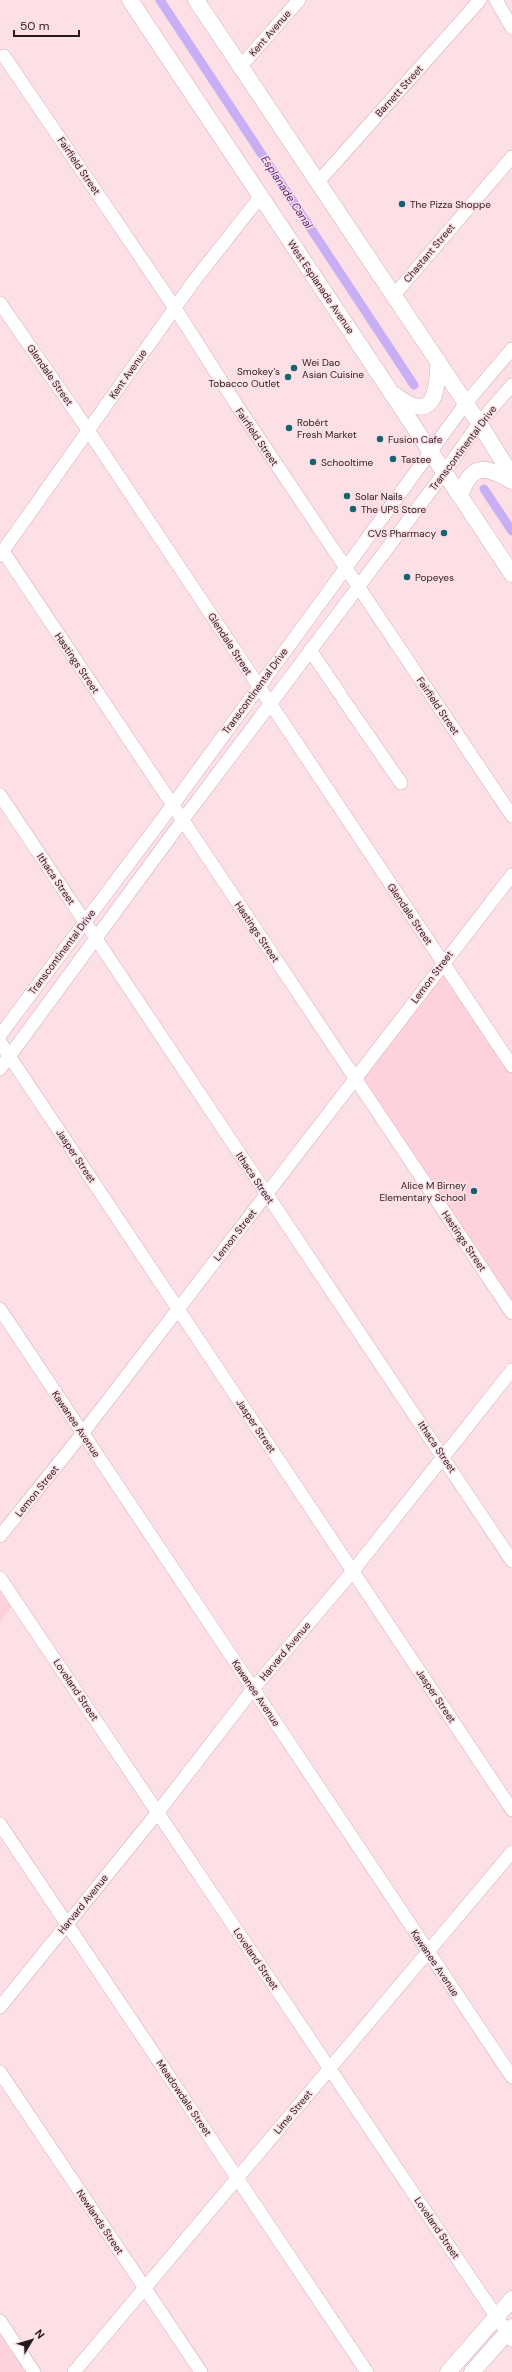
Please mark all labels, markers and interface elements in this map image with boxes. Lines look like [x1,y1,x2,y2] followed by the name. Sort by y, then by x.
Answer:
[246,7,294,59] street label: Kent Avenue
[14,12,79,38] scale bar
[20,18,49,34] text: 50 m
[372,62,426,120] street label: Barnett Street
[55,134,103,198] street label: Fairfield Street
[258,153,316,232] water label: Esplanade Canal
[410,198,491,211] place label: The Pizza Shoppe
[397,199,407,209] marker: The Pizza Shoppe
[400,221,458,285] street label: Chastant Street
[285,238,357,337] street label: West Esplanade Avenue
[24,342,76,408] street label: Glendale Street
[106,346,150,401] street label: Kent Avenue
[302,356,364,381] place label: Wei Dao Asian Cuisine
[289,363,299,373] marker: Wei Dao Asian Cuisine
[209,365,280,390] place label: Smokey's Tobacco Outlet
[283,372,293,382] marker: Smokey's Tobacco Outlet
[427,402,500,493] street label: Transcontinental Drive
[233,405,281,469] street label: Fairfield Street
[297,416,357,441] place label: Robért Fresh Market
[284,423,294,433] marker: Robért Fresh Market
[388,433,443,446] place label: Fusion Cafe
[375,434,385,444] marker: Fusion Cafe
[401,453,432,466] place label: Tastee
[388,454,398,464] marker: Tastee
[321,456,374,469] place label: Schooltime
[308,457,318,467] marker: Schooltime
[355,490,403,503] place label: Solar Nails
[342,491,352,501] marker: Solar Nails
[361,503,427,516] place label: The UPS Store
[348,504,358,514] marker: The UPS Store
[368,527,436,540] place label: CVS Pharmacy
[439,528,449,538] marker: CVS Pharmacy
[415,571,454,584] place label: Popeyes
[402,572,412,582] marker: Popeyes
[205,610,255,678] street label: Glendale Street
[52,630,102,696] street label: Hastings Street
[219,645,291,737] street label: Transcontinental Drive
[414,674,462,738] street label: Fairfield Street
[34,851,78,907] street label: Ithaca Street
[385,881,436,947] street label: Glendale Street
[232,899,282,965] street label: Hastings Street
[26,906,99,997] street label: Transcontinental Drive
[408,948,456,1006] street label: Lemon Street
[53,1127,99,1185] street label: Jasper Street
[233,1150,277,1206] street label: Ithaca Street
[379,1179,466,1204] place label: Alice M Birney Elementary School
[469,1186,479,1196] marker: Alice M Birney Elementary School
[211,1206,259,1264] street label: Lemon Street
[439,1208,489,1274] street label: Hastings Street
[49,1388,103,1460] street label: Kawanee Avenue
[233,1397,279,1455] street label: Jasper Street
[415,1419,459,1475] street label: Ithaca Street
[12,1463,62,1519] street label: Lemon Street
[257,1619,314,1683] street label: Harvard Avenue
[50,1656,102,1724] street label: Loveland Street
[229,1657,283,1729] street label: Kawanee Avenue
[413,1667,459,1725] street label: Jasper Street
[55,1871,111,1936] street label: Harvard Avenue
[230,1925,282,1993] street label: Loveland Street
[408,1927,462,1999] street label: Kawanee Avenue
[154,2057,214,2139] street label: Meadowdale Street
[271,2087,315,2137] street label: Lime Street
[73,2187,127,2257] street label: Newlands Street
[411,2194,463,2262] street label: Loveland Street
[12,2320,52,2360] north arrow
[32,2326,48,2341] text: N

